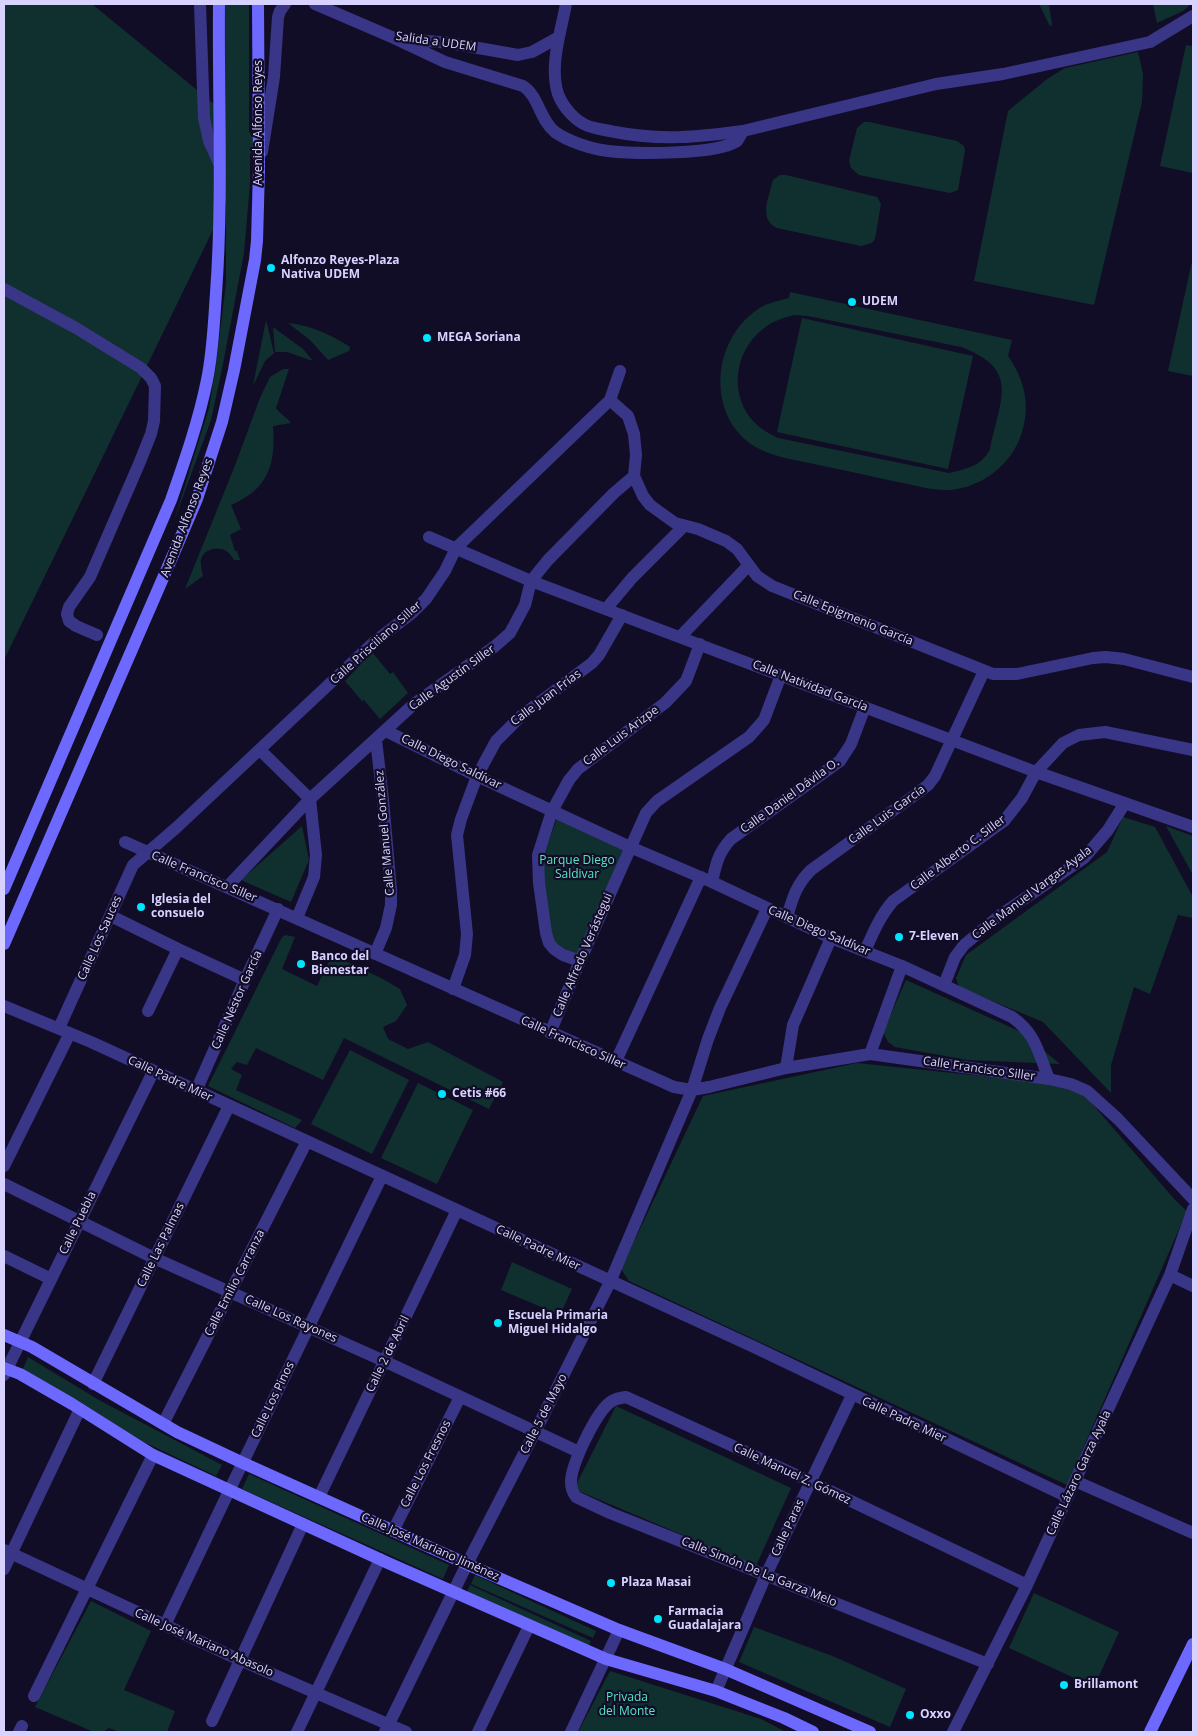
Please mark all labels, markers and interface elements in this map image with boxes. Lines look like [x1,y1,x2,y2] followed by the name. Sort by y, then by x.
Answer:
[395,29,477,55] street label: Salida a UDEM
[252,60,266,186] street label: Avenida Alfonso Reyes
[281,254,400,282] place label: Alfonzo Reyes-Plaza Nativa UDEM
[265,262,277,274] marker: Alfonzo Reyes-Plaza Nativa UDEM
[862,295,898,309] place label: UDEM
[846,296,858,308] marker: UDEM
[437,331,521,345] place label: MEGA Soriana
[421,332,433,344] marker: MEGA Soriana
[158,457,216,579] street label: Avenida Alfonso Reyes
[791,587,915,649] street label: Calle Epigmenio García
[328,598,424,688] street label: Calle Prisciliano Siller
[406,642,498,714] street label: Calle Agustín Siller
[750,657,870,715] street label: Calle Natividad García
[508,667,584,729] street label: Calle Juan Frías
[580,703,662,769] street label: Calle Luis Arizpe
[399,731,503,793] street label: Calle Diego Saldívar
[738,755,842,837] street label: Calle Daniel Dávila O.
[372,770,398,896] street label: Calle Manuel González
[846,782,928,848] street label: Calle Luis García
[908,812,1008,894] street label: Calle Alberto C. Siller
[969,843,1095,943] street label: Calle Manuel Vargas Ayala
[149,848,259,906] street label: Calle Francisco Siller
[539,854,615,882] park label: Parque Diego Saldivar
[550,891,616,1019] street label: Calle Alfredo Verástegui
[75,893,125,983] street label: Calle Los Sauces
[151,893,211,921] place label: Iglesia del consuelo
[135,901,147,913] marker: Iglesia del consuelo
[766,903,872,959] street label: Calle Diego Saldívar
[909,930,959,944] place label: 7-Eleven
[893,931,905,943] marker: 7-Eleven
[209,948,265,1052] street label: Calle Néstor García
[311,950,369,978] place label: Banco del Bienestar
[295,958,307,970] marker: Banco del Bienestar
[518,1013,628,1073] street label: Calle Francisco Siller
[125,1053,215,1105] street label: Calle Padre Mier
[922,1054,1036,1084] street label: Calle Francisco Siller
[452,1087,506,1101] place label: Cetis #66
[436,1088,448,1100] marker: Cetis #66
[57,1189,99,1257] street label: Calle Puebla
[134,1200,188,1290] street label: Calle Las Palmas
[493,1222,583,1274] street label: Calle Padre Mier
[202,1227,268,1339] street label: Calle Emilio Carranza
[243,1292,339,1346] street label: Calle Los Rayones
[508,1309,608,1337] place label: Escuela Primaria Miguel Hidalgo
[363,1313,413,1395] street label: Calle 2 de Abril
[492,1317,504,1329] marker: Escuela Primaria Miguel Hidalgo
[248,1360,298,1440] street label: Calle Los Pinos
[518,1372,570,1456] street label: Calle 5 de Mayo
[859,1394,949,1446] street label: Calle Padre Mier
[1044,1408,1114,1538] street label: Calle Lázaro Garza Ayala
[398,1418,454,1510] street label: Calle Los Fresnos
[731,1440,853,1508] street label: Calle Manuel Z. Gómez
[769,1497,807,1559] street label: Calle Paras
[359,1510,501,1584] street label: Calle José Mariano Jiménez
[679,1534,839,1610] street label: Calle Simón De La Garza Melo
[621,1576,691,1590] place label: Plaza Masai
[605,1577,617,1589] marker: Plaza Masai
[668,1605,741,1633] place label: Farmacia Guadalajara
[132,1606,276,1680] street label: Calle José Mariano Abasolo
[652,1613,664,1625] marker: Farmacia Guadalajara
[1074,1678,1138,1692] place label: Brillamont
[1058,1679,1070,1691] marker: Brillamont
[599,1691,655,1719] park label: Privada del Monte
[920,1708,951,1722] place label: Oxxo
[904,1709,916,1721] marker: Oxxo

